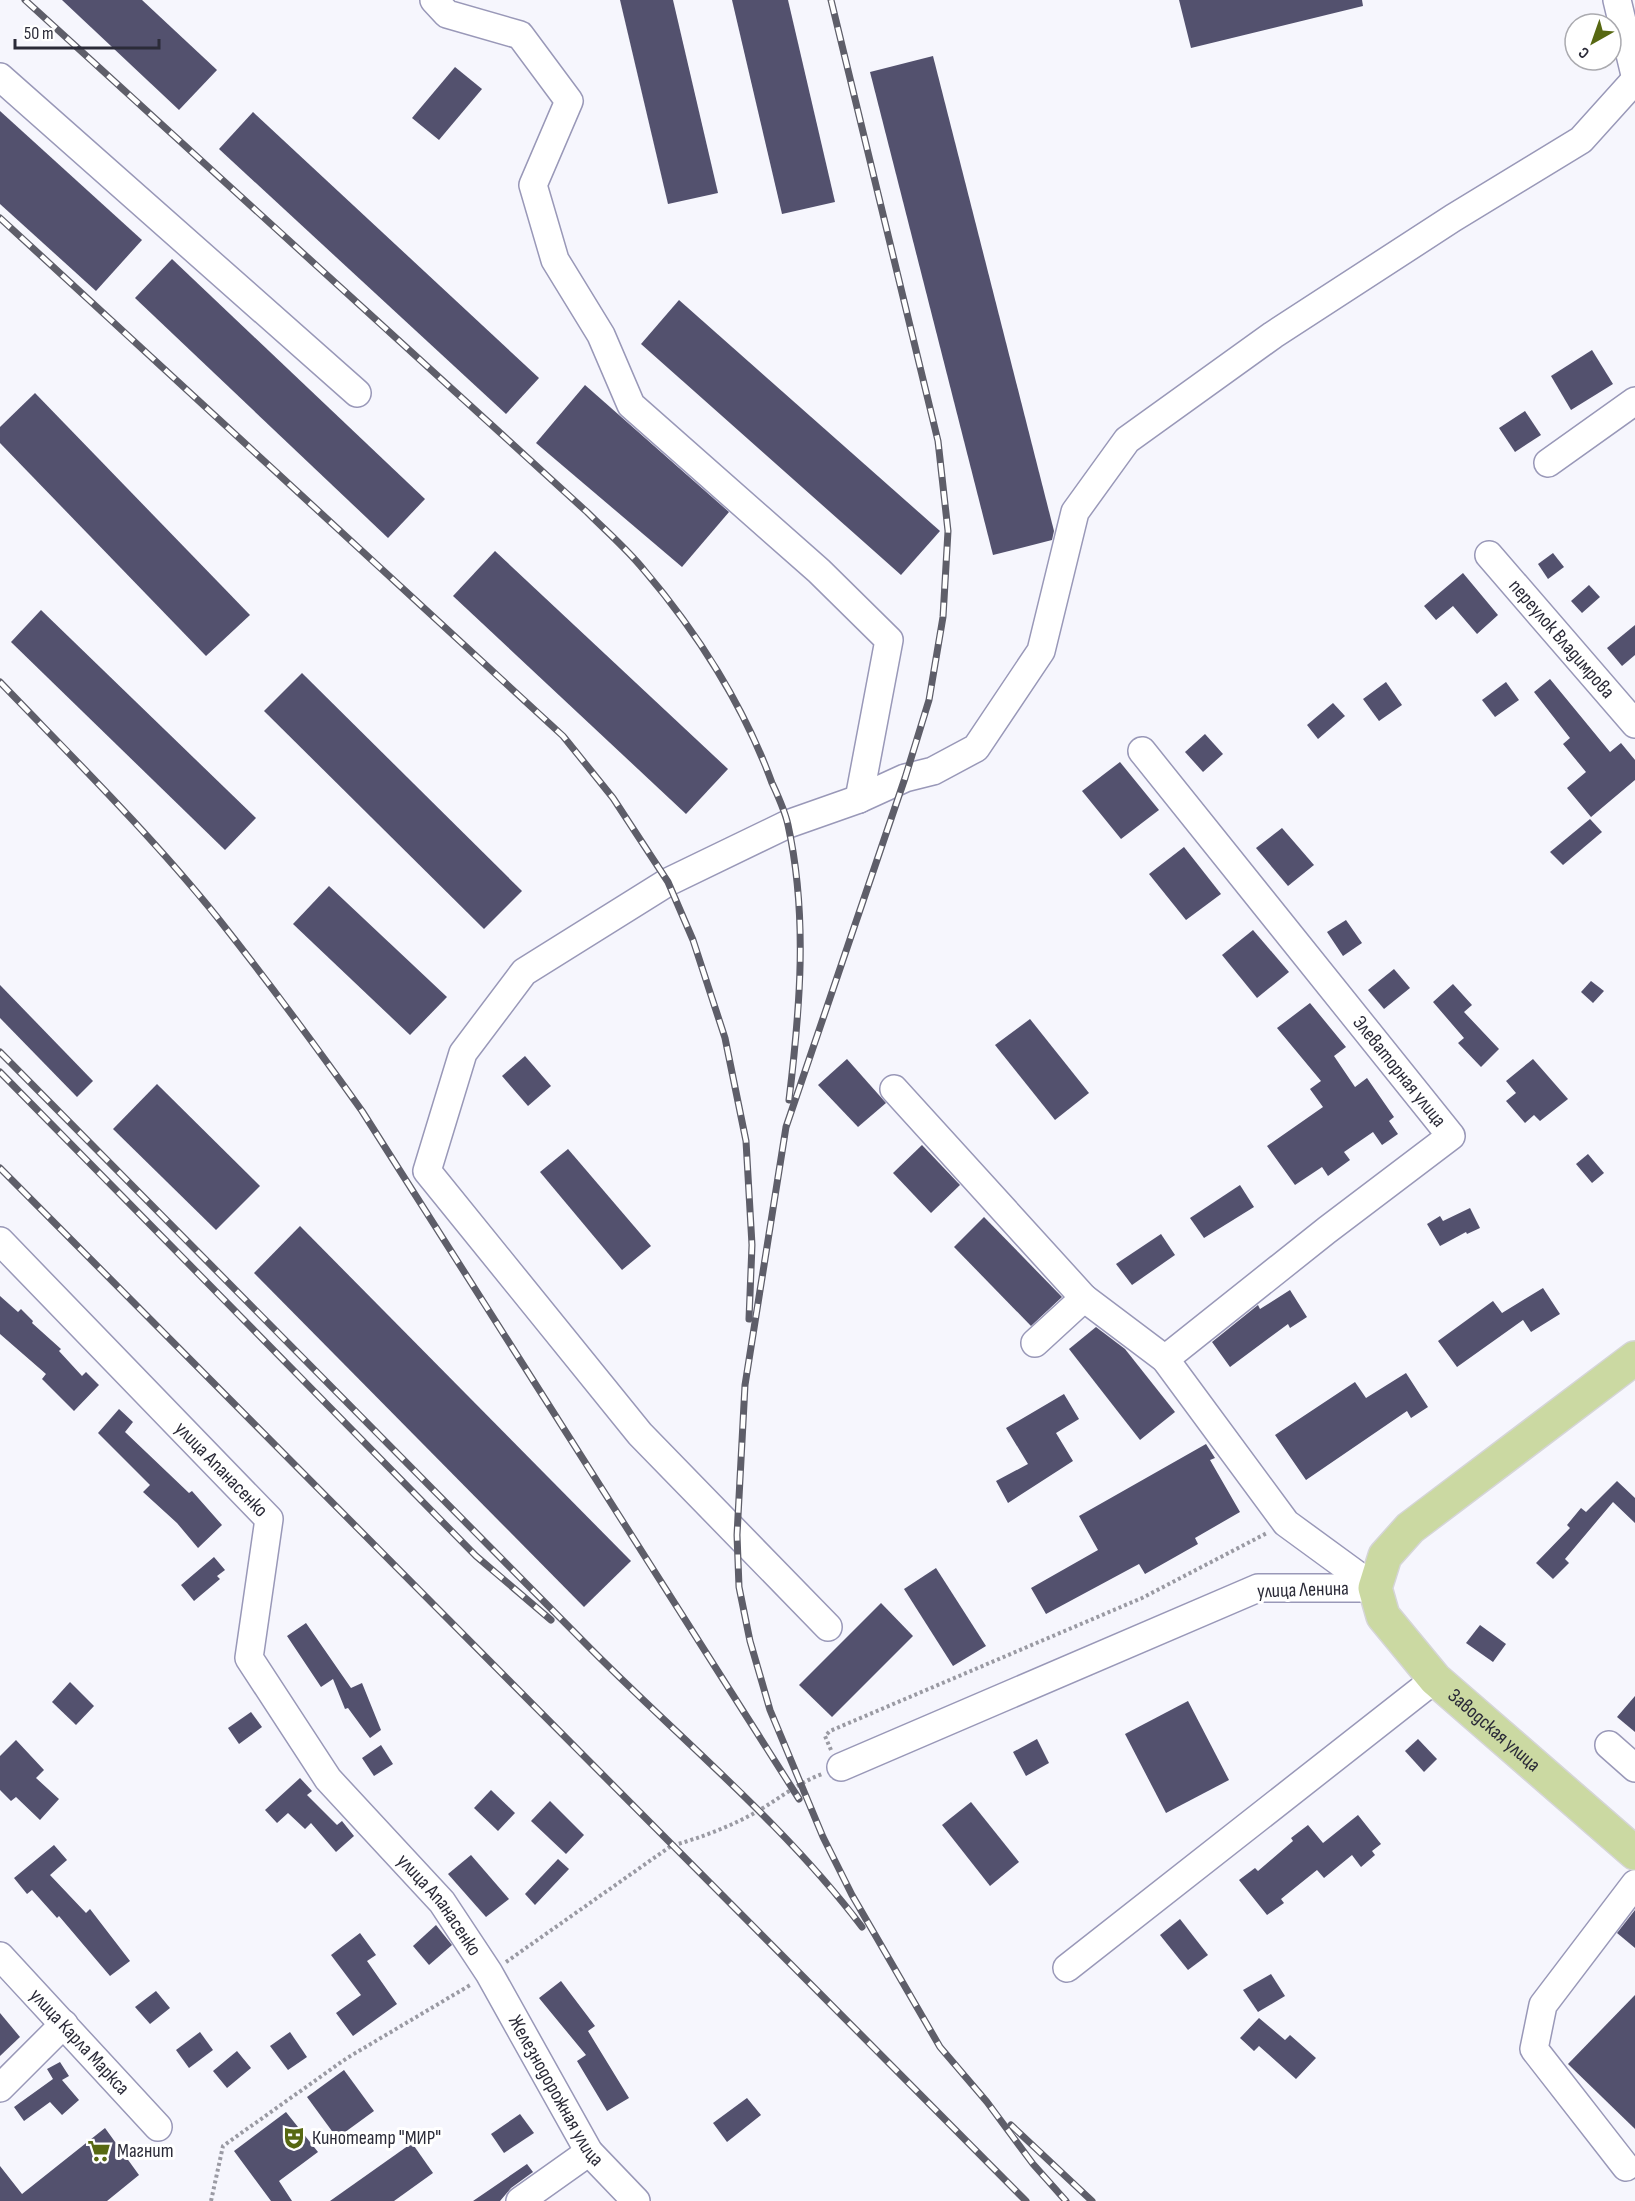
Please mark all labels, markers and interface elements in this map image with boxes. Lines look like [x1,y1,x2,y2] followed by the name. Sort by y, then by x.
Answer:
[15,12,159,50] scale bar
[1563,12,1623,72] north arrow
[24,23,54,44] text: 50 m
[1575,42,1594,62] text: С
[1504,575,1620,703] street label: переулок Владимрова
[1347,1011,1451,1132] street label: Элеваторная улица
[170,1417,273,1522] street label: улица Апанасенко
[1257,1576,1349,1604] street label: улица Ленина
[1443,1684,1545,1777] street label: Заводская улица
[392,1849,486,1961] street label: улица Апанасенко
[24,1984,134,2100] street label: улица Карла Маркса
[503,2011,608,2171] street label: Железнодорожная улица
[281,2125,307,2151] theatre icon: Кинотеатр "МИР"
[312,2126,441,2150] place label: Кинотеатр "МИР"
[86,2138,112,2164] supermarket icon: Магнит
[117,2139,174,2163] place label: Магнит

